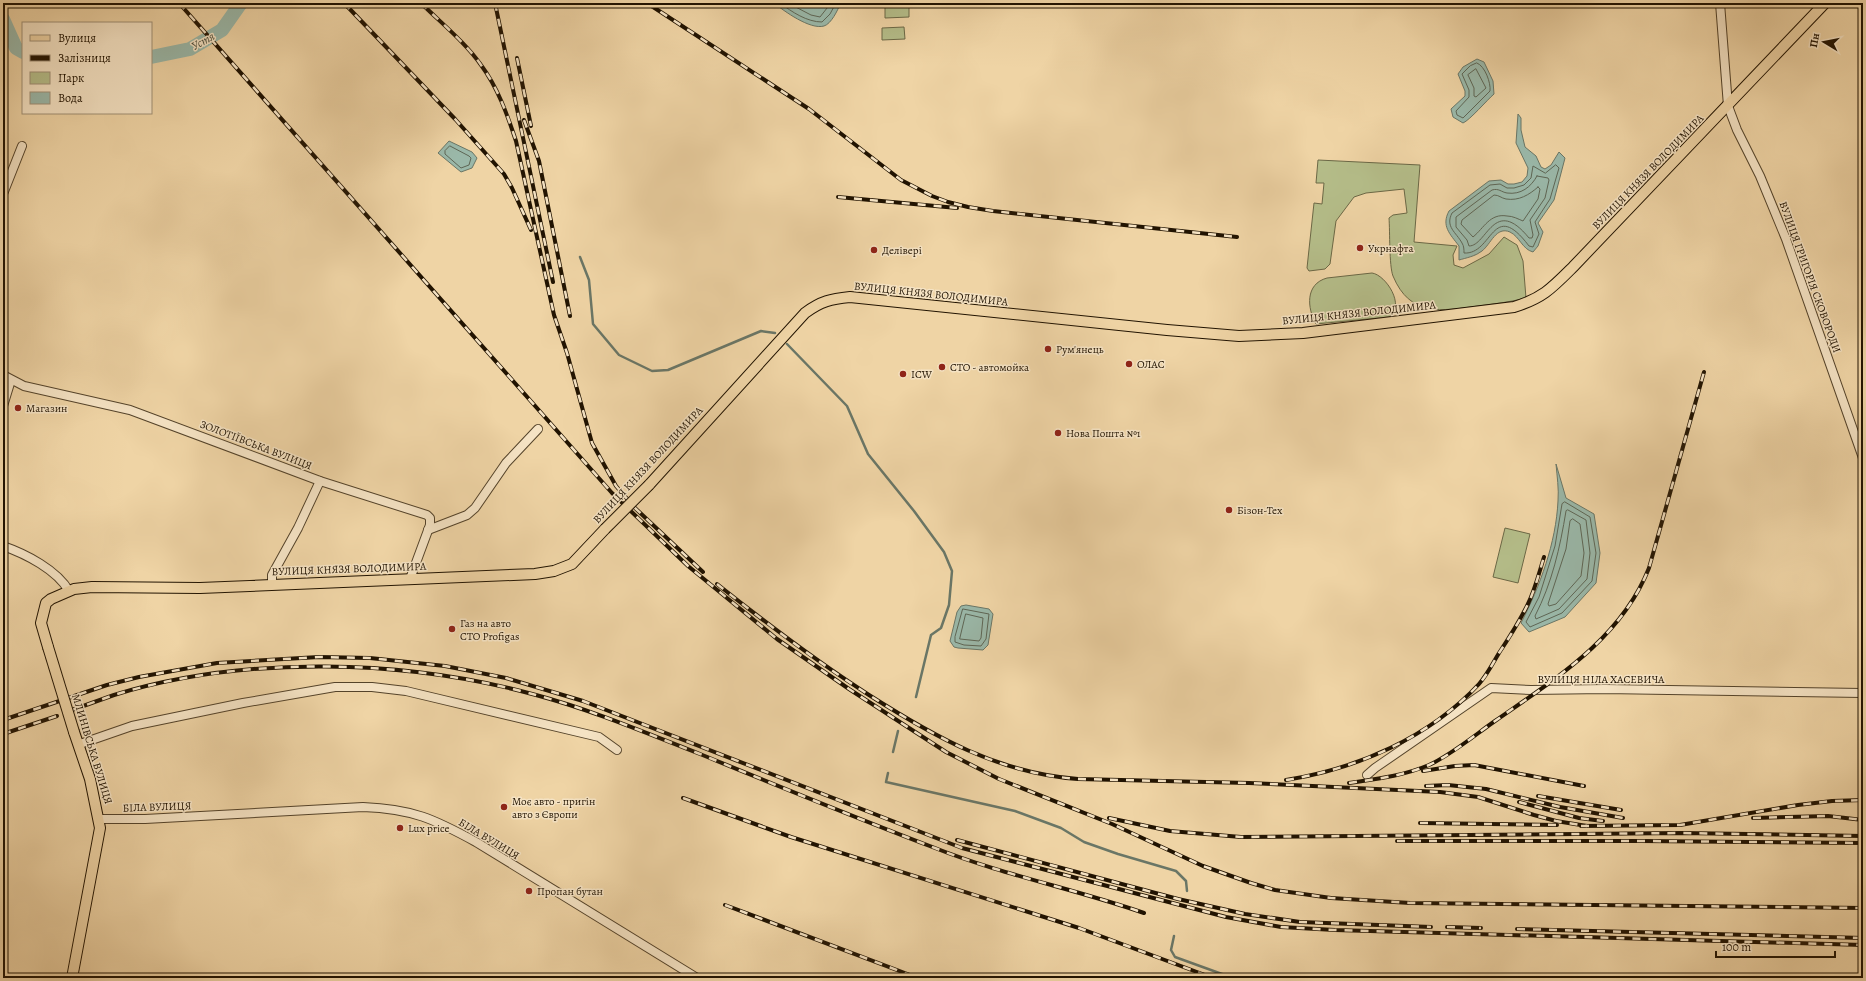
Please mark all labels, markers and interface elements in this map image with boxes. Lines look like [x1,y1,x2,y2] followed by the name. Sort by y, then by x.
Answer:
[22,22,152,114] legend
[1804,22,1844,62] north arrow
[189,28,218,54] water label: Устя
[58,30,96,46] text: Вулиця
[1806,31,1823,49] text: Пн
[58,50,111,66] text: Залізниця
[58,70,84,86] text: Парк
[58,90,83,106] text: Вода
[1589,111,1708,233] street label: ВУЛИЦЯ КНЯЗЯ ВОЛОДИМИРА
[1776,199,1844,355] street label: ВУЛИЦЯ ГРИГОРІЯ СКОВОРОДИ
[1368,241,1414,256] place label: Укрнафта
[882,243,922,258] place label: Делівері
[1355,243,1365,253] marker: Укрнафта
[869,245,879,255] marker: Делівері
[853,278,1009,310] street label: ВУЛИЦЯ КНЯЗЯ ВОЛОДИМИРА
[1281,297,1437,329] street label: ВУЛИЦЯ КНЯЗЯ ВОЛОДИМИРА
[1056,342,1104,357] place label: Рум'янець
[1043,344,1053,354] marker: Рум'янець
[1137,357,1165,372] place label: ОЛАС
[1124,359,1134,369] marker: ОЛАС
[950,360,1030,375] place label: СТО - автомойка
[937,362,947,372] marker: СТО - автомойка
[911,367,933,382] place label: ICW
[898,369,908,379] marker: ICW
[26,401,68,416] place label: Магазин
[13,403,23,413] marker: Магазин
[590,403,707,527] street label: ВУЛИЦЯ КНЯЗЯ ВОЛОДИМИРА
[198,417,315,473] street label: ЗОЛОТІЇВСЬКА ВУЛИЦЯ
[1066,426,1141,441] place label: Нова Пошта №1
[1053,428,1063,438] marker: Нова Пошта №1
[1237,503,1283,518] place label: Бізон-Тех
[1224,505,1234,515] marker: Бізон-Тех
[271,559,427,579] street label: ВУЛИЦЯ КНЯЗЯ ВОЛОДИМИРА
[460,616,519,644] place label: Газ на авто СТО Profigas
[447,624,457,634] marker: Газ на авто СТО Profigas
[1537,672,1665,687] street label: ВУЛИЦЯ НІЛА ХАСЕВИЧА
[68,692,116,806] street label: МЛИНІВСЬКА ВУЛИЦЯ
[512,794,595,822] place label: Моє авто - пригін авто з Європи
[122,798,192,816] street label: БІЛА ВУЛИЦЯ
[499,802,509,812] marker: Моє авто - пригін авто з Європи
[456,815,523,863] street label: БІЛА ВУЛИЦЯ
[408,821,450,836] place label: Lux price
[395,823,405,833] marker: Lux price
[537,884,603,899] place label: Пропан бутан
[524,886,534,896] marker: Пропан бутан
[1716,933,1835,959] scale bar
[1722,939,1751,955] text: 100 m

